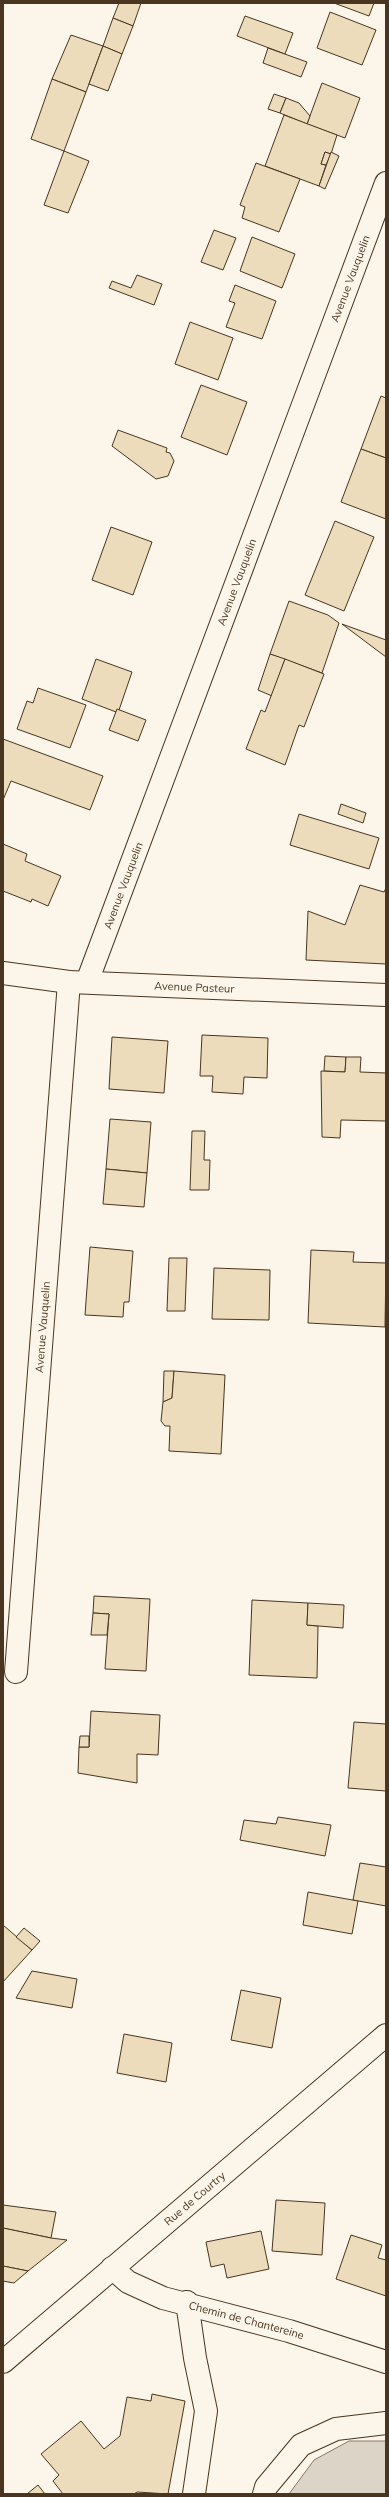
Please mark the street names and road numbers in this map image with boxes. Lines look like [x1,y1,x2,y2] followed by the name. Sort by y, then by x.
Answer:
[328,233,373,324] street label: Avenue Vauquelin
[214,537,259,628] street label: Avenue Vauquelin
[100,840,146,931] street label: Avenue Vauquelin
[154,978,235,996] street label: Avenue Pasteur
[32,1281,53,1373] street label: Avenue Vauquelin
[161,2168,228,2229] street label: Rue de Courtry
[187,2298,306,2342] street label: Chemin de Chantereine

